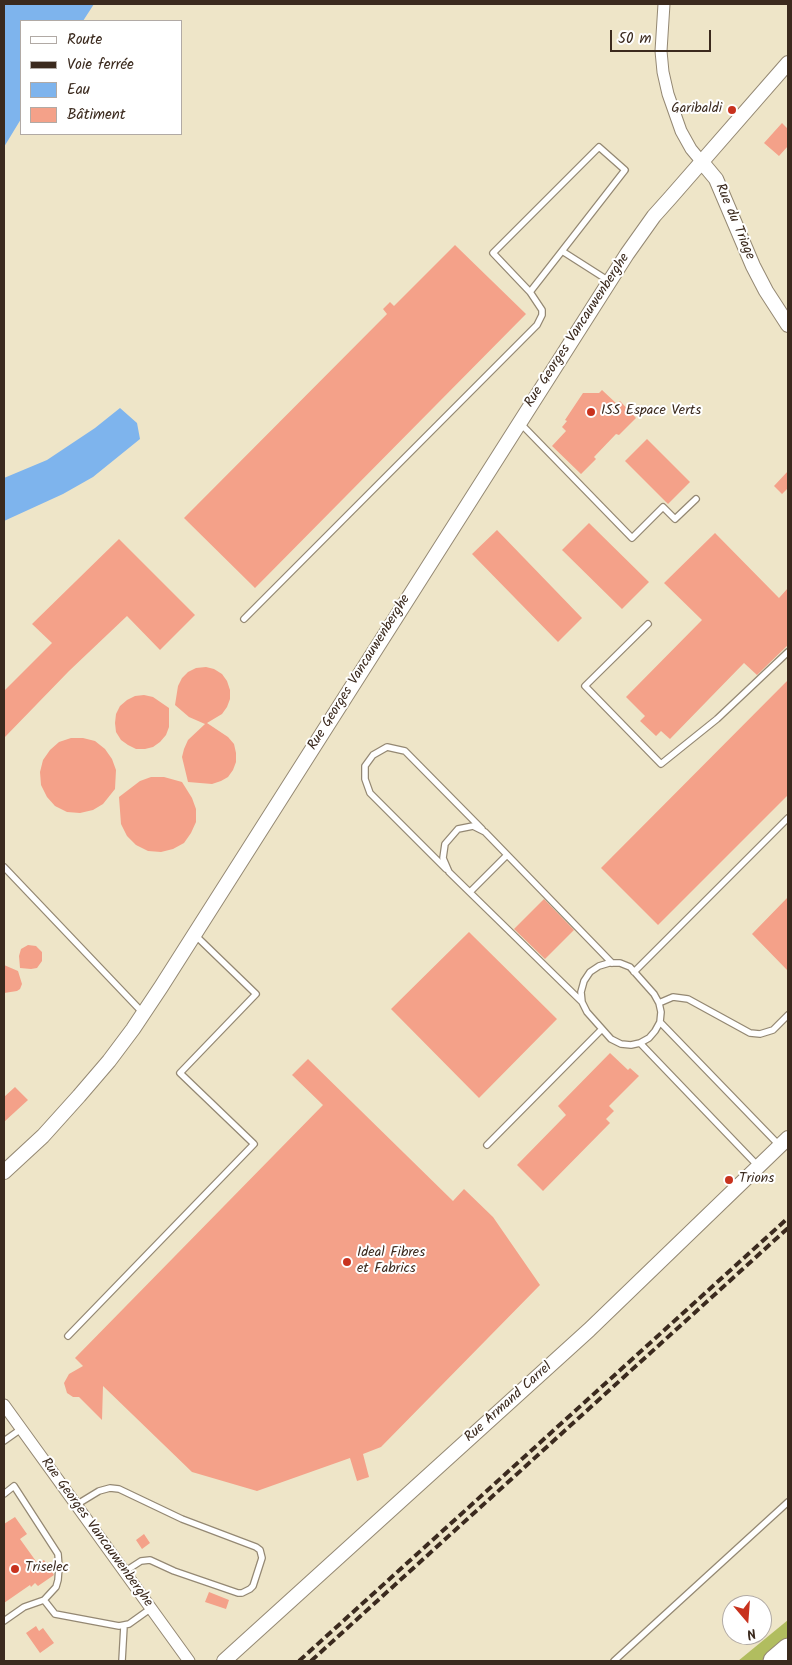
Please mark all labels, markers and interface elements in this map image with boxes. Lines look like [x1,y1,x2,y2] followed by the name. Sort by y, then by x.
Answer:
[20,20,182,135] legend
[612,20,713,52] scale bar
[618,27,652,51] text: 50 m
[67,28,102,52] text: Route
[67,53,134,77] text: Voie ferrée
[67,78,90,102] text: Eau
[671,102,722,118] place label: Garibaldi
[67,103,126,127] text: Bâtiment
[726,104,738,116] marker: Garibaldi
[710,181,758,263] street label: Rue du Triage
[522,251,634,411] street label: Rue Georges Vancauwenberghe
[601,404,701,420] place label: ISS Espace Verts
[585,406,597,418] marker: ISS Espace Verts
[305,592,415,754] street label: Rue Georges Vancauwenberghe
[739,1172,774,1188] place label: Trions
[723,1174,735,1186] marker: Trions
[357,1246,425,1278] place label: Ideal Fibres et Fabrics
[341,1256,353,1268] marker: Ideal Fibres et Fabrics
[462,1359,556,1447] street label: Rue Armand Carrel
[36,1455,156,1611] street label: Rue Georges Vancauwenberghe
[25,1561,69,1577] place label: Triselec
[9,1563,21,1575] marker: Triselec
[722,1595,772,1645] north arrow
[744,1621,759,1645] text: N

